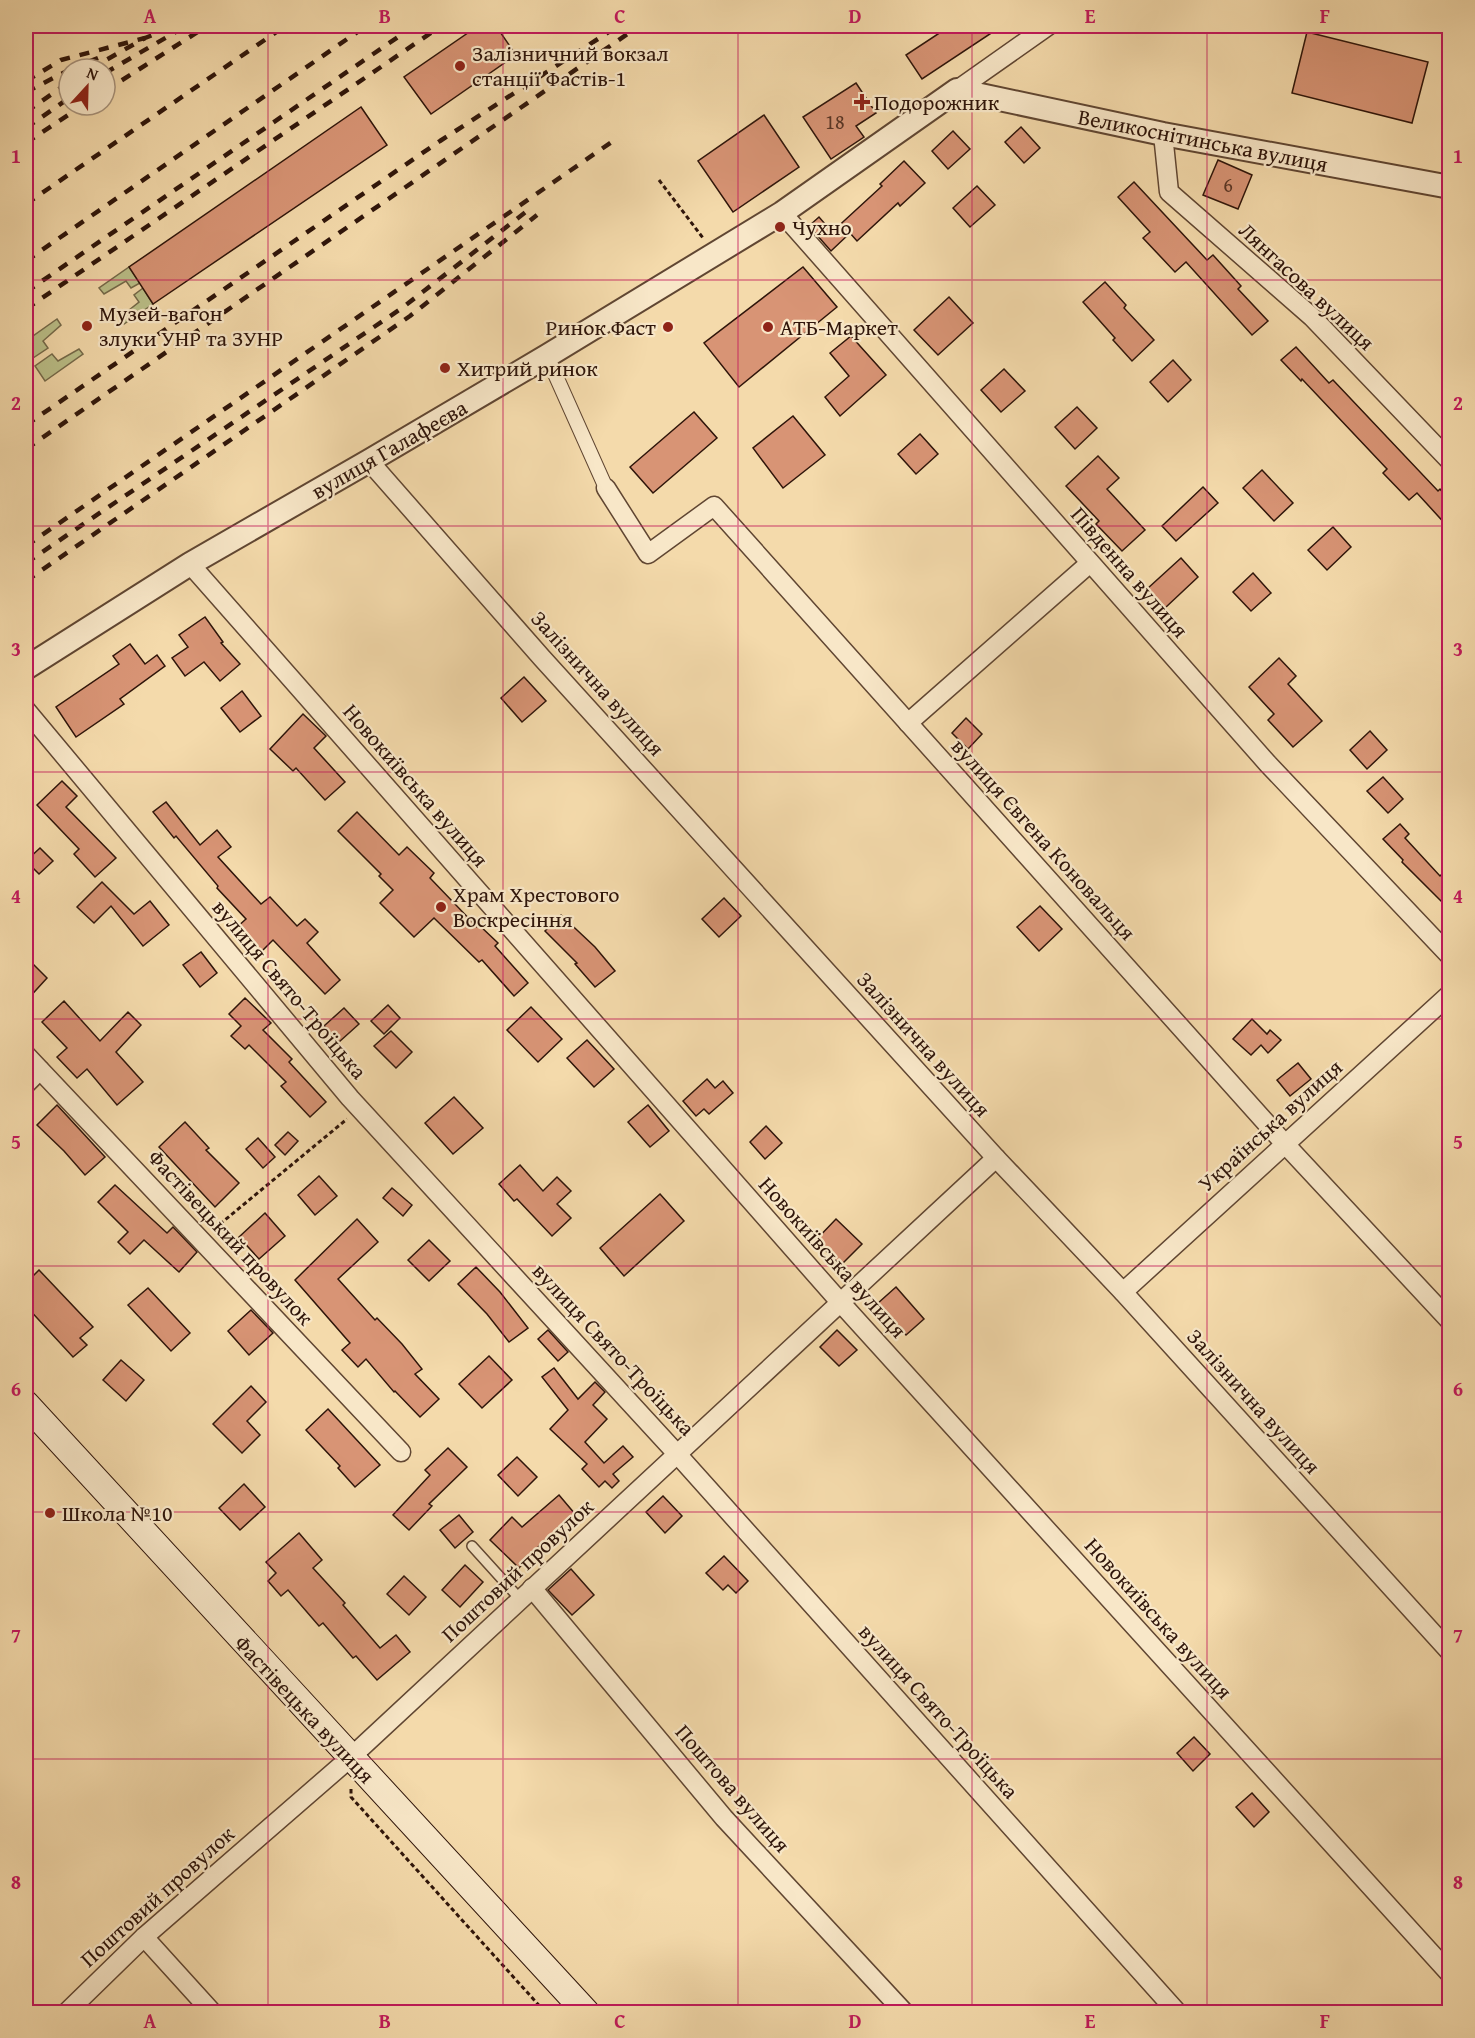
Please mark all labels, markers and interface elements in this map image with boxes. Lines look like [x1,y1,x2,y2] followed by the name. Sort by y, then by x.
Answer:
[144,1,157,30] text: A
[379,1,391,30] text: B
[614,1,626,30] text: C
[848,1,862,30] text: D
[1085,1,1096,30] text: E
[1320,1,1330,30] text: F
[472,37,669,94] place label: Залізничний вокзал станції Фастів-1
[57,57,117,117] north arrow
[453,59,467,73] marker: Залізничний вокзал станції Фастів-1
[83,60,102,86] text: N
[874,86,1000,118] place label: Подорожник
[855,95,869,109] marker: Подорожник
[1075,100,1331,180] street label: Великоснітинська вулиця
[825,107,845,136] house number: 18
[11,141,21,170] text: 1
[1453,141,1463,170] text: 1
[1223,170,1233,199] house number: 6
[792,211,852,243] place label: Чухно
[1232,214,1382,358] street label: Лянгасова вулиця
[773,220,787,234] marker: Чухно
[99,297,283,354] place label: Музей-вагон злуки УНР та ЗУНР
[546,311,656,343] place label: Ринок Фаст
[780,311,898,343] place label: АТБ-Маркет
[80,319,94,333] marker: Музей-вагон злуки УНР та ЗУНР
[661,320,675,334] marker: Ринок Фаст
[761,320,775,334] marker: АТБ-Маркет
[457,352,598,384] place label: Хитрий ринок
[438,361,452,375] marker: Хитрий ринок
[11,388,21,417] text: 2
[1453,388,1463,417] text: 2
[305,391,473,507] street label: вулиця Галафеєва
[1064,499,1196,645] street label: Південна вулиця
[524,603,672,763] street label: Залізнична вулиця
[11,634,21,663] text: 3
[1453,634,1463,663] text: 3
[336,696,496,874] street label: Новокиївська вулиця
[944,731,1144,947] street label: вулиця Євгена Коновальця
[453,878,619,935] place label: Храм Хрестового Воскресіння
[11,881,21,910] text: 4
[1453,881,1463,910] text: 4
[205,892,375,1086] street label: вулиця Свято-Троїцька
[434,900,448,914] marker: Храм Хрестового Воскресіння
[850,964,998,1124] street label: Залізнична вулиця
[1191,1051,1349,1199] street label: Українська вулиця
[11,1127,21,1156] text: 5
[1453,1127,1463,1156] text: 5
[141,1142,321,1332] street label: Фастівецький провулок
[752,1169,914,1345] street label: Новокиївська вулиця
[525,1255,703,1443] street label: вулиця Свято-Троїцька
[1180,1321,1328,1481] street label: Залізнична вулиця
[11,1374,21,1403] text: 6
[1453,1374,1463,1403] text: 6
[434,1490,601,1649] street label: Поштовий провулок
[62,1497,173,1529] place label: Школа №10
[43,1506,57,1520] marker: Школа №10
[1078,1530,1240,1706] street label: Новокиївська вулиця
[852,1616,1027,1806] street label: вулиця Свято-Троїцька
[11,1620,21,1649] text: 7
[1453,1620,1463,1649] text: 7
[228,1628,382,1790] street label: Фастівецька вулиця
[668,1717,798,1859] street label: Поштова вулиця
[73,1818,242,1974] street label: Поштовий провулок
[11,1867,21,1896] text: 8
[1453,1867,1463,1896] text: 8
[144,2006,157,2035] text: A
[379,2006,391,2035] text: B
[614,2006,626,2035] text: C
[848,2006,862,2035] text: D
[1085,2006,1096,2035] text: E
[1320,2006,1330,2035] text: F

